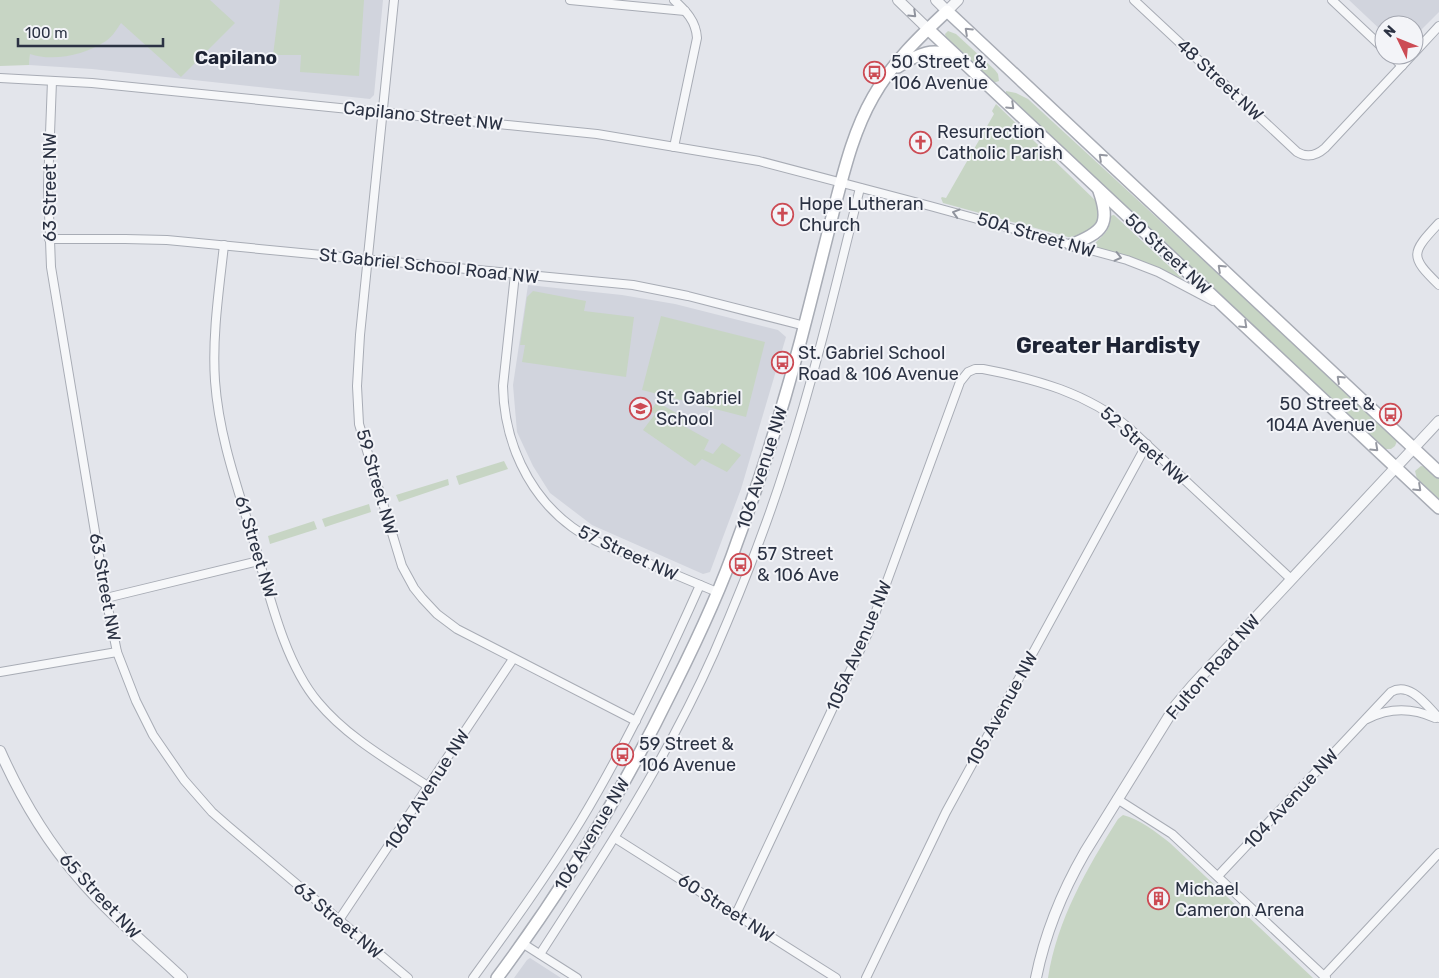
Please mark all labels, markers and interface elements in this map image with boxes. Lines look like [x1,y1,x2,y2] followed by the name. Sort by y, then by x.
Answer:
[907,8,916,17] one-way arrow
[18,15,162,47] scale bar
[1374,15,1424,65] north arrow
[1380,22,1400,41] text: N
[25,24,67,42] text: 100 m
[965,28,974,37] one-way arrow
[1172,34,1268,126] street label: 48 Street NW
[195,46,277,69] district label: Capilano
[891,51,988,94] place label: 50 Street & 106 Avenue
[863,60,887,84] bus stop icon: 50 Street & 106 Avenue
[342,97,504,135] street label: Capilano Street NW
[1005,100,1014,109] one-way arrow
[937,121,1063,164] place label: Resurrection Catholic Parish
[909,130,933,154] church icon: Resurrection Catholic Parish
[39,132,61,242] street label: 63 Street NW
[1099,154,1108,163] one-way arrow
[799,193,924,236] place label: Hope Lutheran Church
[771,202,795,226] church icon: Hope Lutheran Church
[952,208,961,219] one-way arrow
[975,208,1097,262] street label: 50A Street NW
[1120,208,1216,300] street label: 50 Street NW
[318,244,540,288] street label: St Gabriel School Road NW
[1113,252,1121,262] one-way arrow
[1218,265,1227,274] one-way arrow
[1238,319,1247,328] one-way arrow
[1016,332,1200,359] district label: Greater Hardisty
[798,342,959,385] place label: St. Gabriel School Road & 106 Avenue
[770,351,794,375] bus stop icon: St. Gabriel School Road & 106 Avenue
[1336,376,1345,385] one-way arrow
[656,387,742,430] place label: St. Gabriel School
[1266,393,1375,436] place label: 50 Street & 104A Avenue
[628,396,652,420] school or university icon: St. Gabriel School
[1096,402,1192,490] street label: 52 Street NW
[1379,402,1403,426] bus stop icon: 50 Street & 104A Avenue
[732,404,792,532] street label: 106 Avenue NW
[351,427,403,537] street label: 59 Street NW
[1370,442,1379,451] one-way arrow
[1412,482,1421,491] one-way arrow
[230,493,282,601] street label: 61 Street NW
[575,520,681,586] street label: 57 Street NW
[85,531,125,643] street label: 63 Street NW
[757,543,839,586] place label: 57 Street & 106 Ave
[729,552,753,576] bus stop icon: 57 Street & 106 Ave
[822,577,896,715] street label: 105A Avenue NW
[1161,610,1265,724] street label: Fulton Road NW
[961,648,1043,770] street label: 105 Avenue NW
[380,725,474,855] street label: 106A Avenue NW
[639,733,736,776] place label: 59 Street & 106 Avenue
[611,742,635,766] bus stop icon: 59 Street & 106 Avenue
[1239,744,1343,854] street label: 104 Avenue NW
[550,773,634,895] street label: 106 Avenue NW
[55,849,145,943] street label: 65 Street NW
[674,869,778,947] street label: 60 Street NW
[289,876,387,964] street label: 63 Street NW
[1175,878,1305,921] place label: Michael Cameron Arena
[1147,887,1171,911] building icon: Michael Cameron Arena

